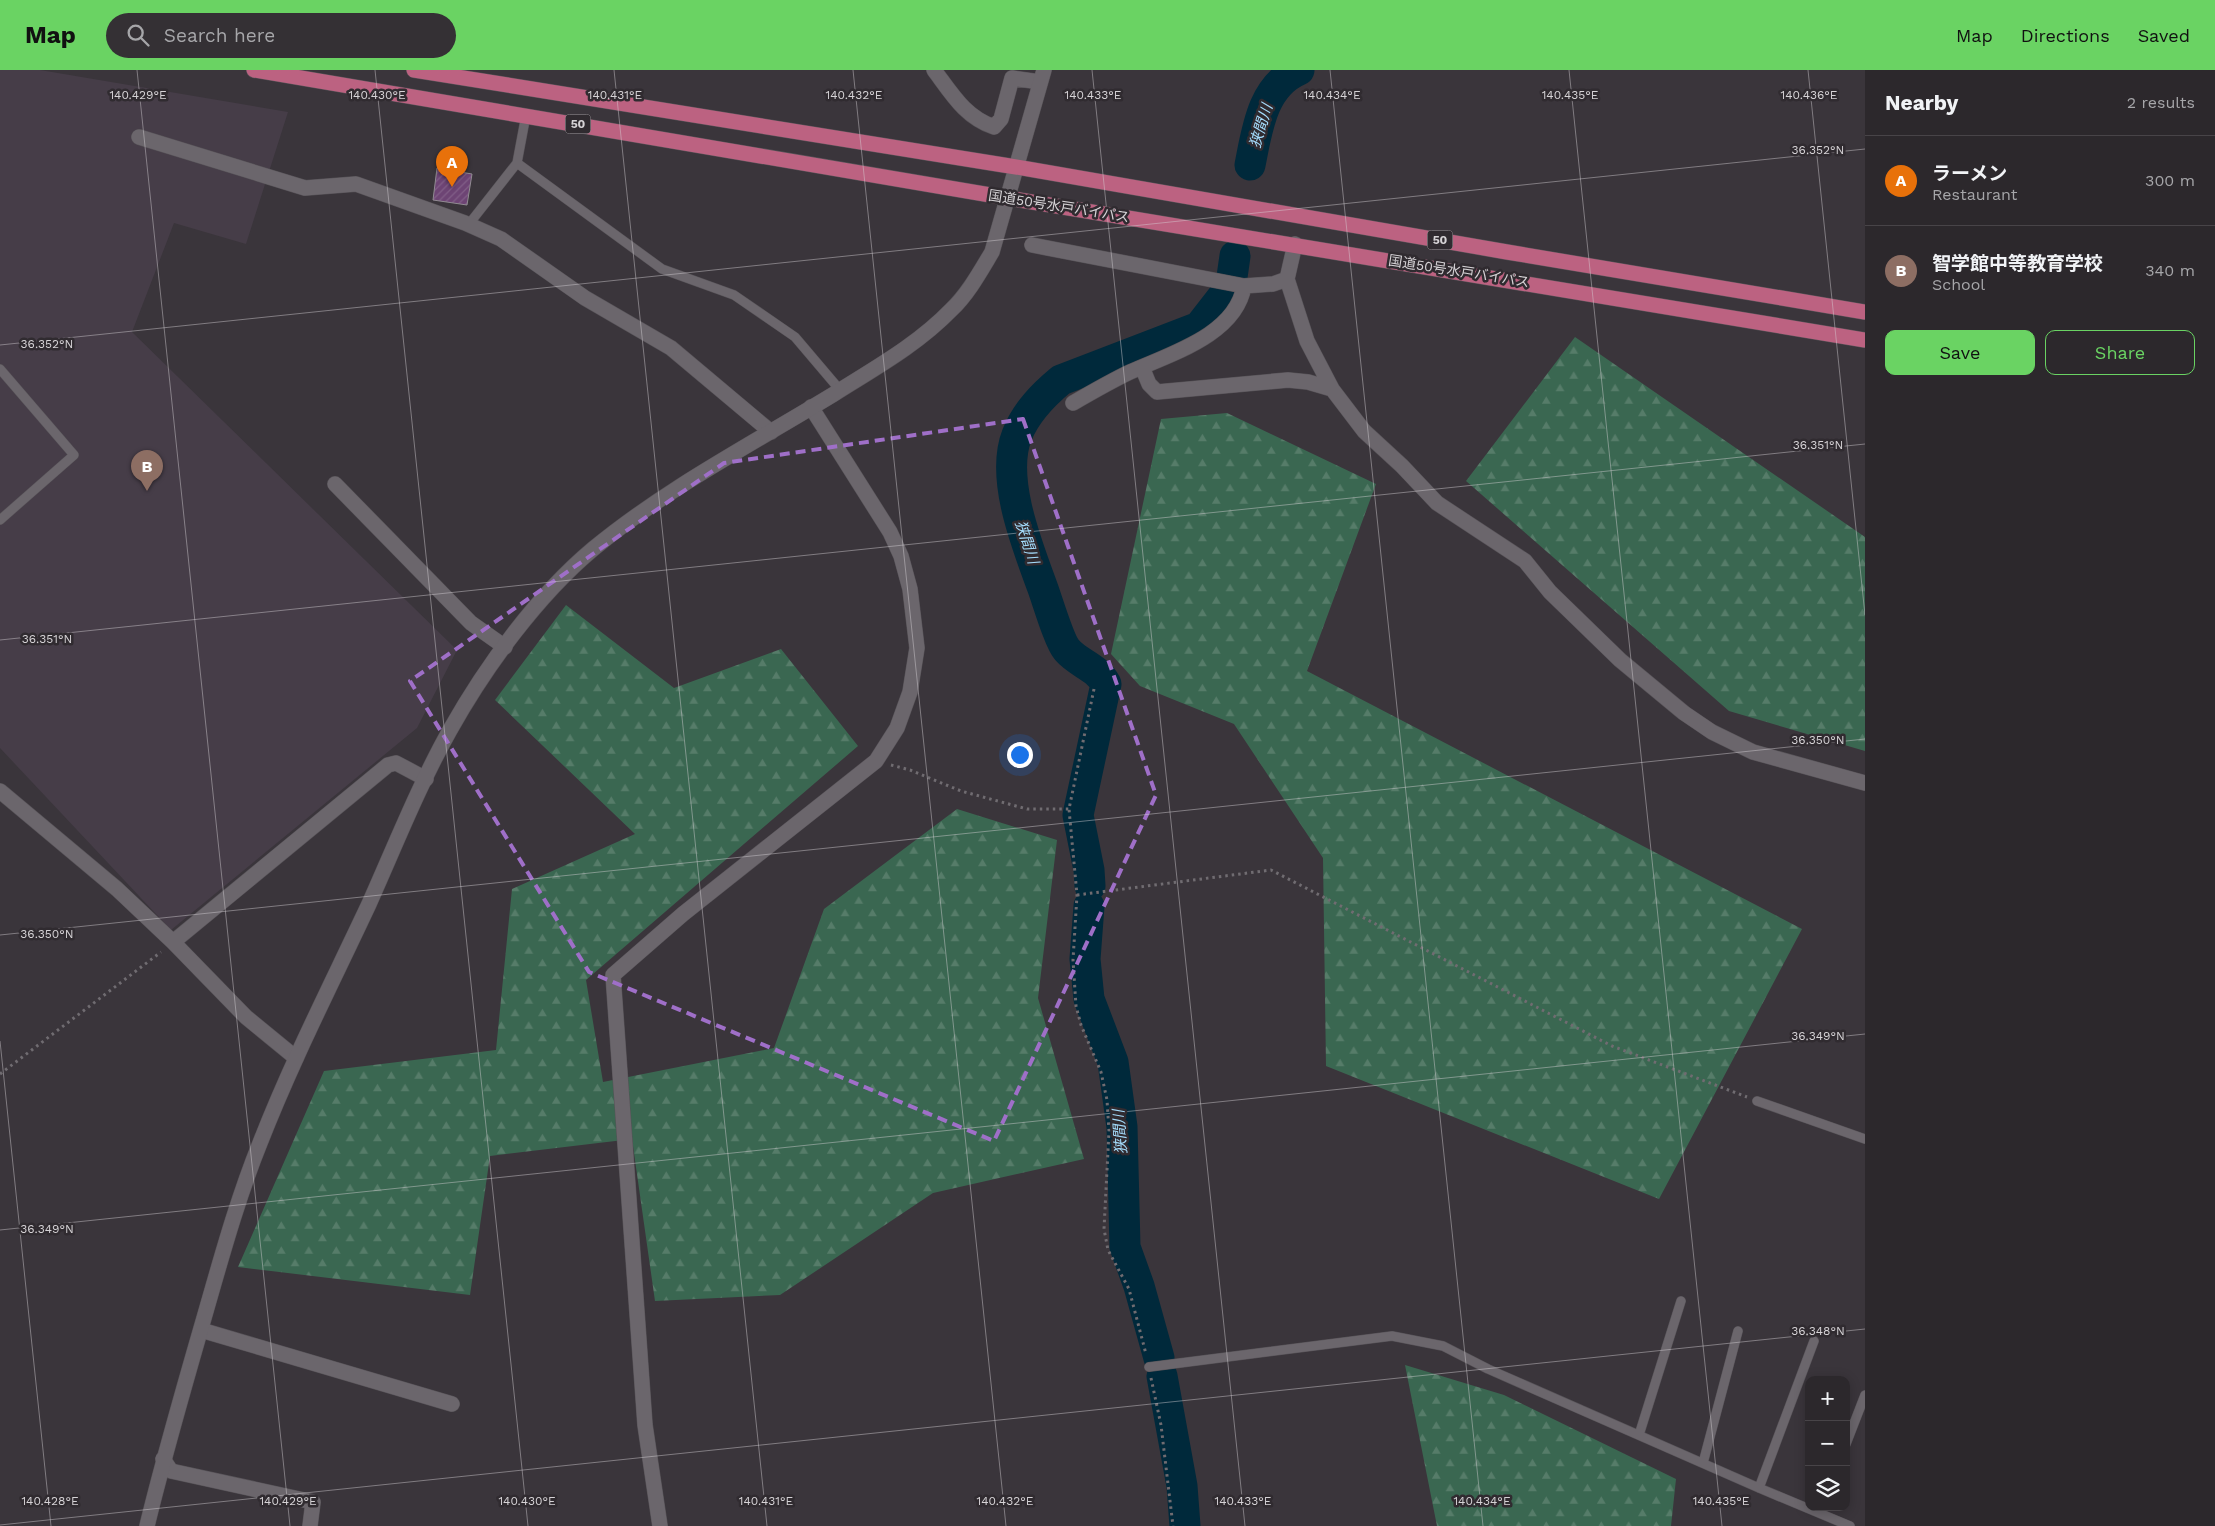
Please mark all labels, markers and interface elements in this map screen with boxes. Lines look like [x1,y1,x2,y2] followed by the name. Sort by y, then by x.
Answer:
[106,13,456,58] search box
[25,21,76,49] text: Map
[124,21,152,49] icon: search
[164,24,275,47] text: Search here
[1956,25,1993,46] text: Map
[2021,25,2110,46] text: Directions
[2138,25,2190,46] text: Saved
[109,88,167,102] text: 140.429°E
[348,88,406,102] text: 140.430°E
[588,88,643,102] text: 140.431°E
[826,88,883,102] text: 140.432°E
[1065,88,1122,102] text: 140.433°E
[1303,88,1361,102] text: 140.434°E
[1542,88,1599,102] text: 140.435°E
[1780,88,1838,102] text: 140.436°E
[1885,90,1958,115] text: Nearby
[2127,93,2195,112] text: 2 results
[1246,100,1277,150] water label: 狭間川
[566,114,590,134] road number: 50
[1792,143,1844,157] text: 36.352°N
[436,146,468,187] pin: A
[1932,162,2007,185] text: ラーメン
[1896,171,1906,190] text: A
[2145,171,2195,190] text: 300 m
[1932,185,2018,204] text: Restaurant
[987,187,1131,225] street label: 国道50号水戸バイパス
[1428,230,1452,250] road number: 50
[1387,252,1531,290] street label: 国道50号水戸バイパス
[1932,252,2103,275] text: 智学館中等教育学校
[1896,261,1906,280] text: B
[2145,261,2195,280] text: 340 m
[1932,275,1985,294] text: School
[1885,330,2035,375] button: Save
[2045,330,2195,375] button: Share
[21,337,73,351] text: 36.352°N
[1793,438,1843,452] text: 36.351°N
[131,450,163,491] pin: B
[1011,518,1043,568] water label: 狭間川
[22,632,72,646] text: 36.351°N
[1791,733,1845,747] text: 36.350°N
[1007,742,1033,768] your location
[20,927,74,941] text: 36.350°N
[1791,1029,1845,1043] text: 36.349°N
[1109,1107,1131,1155] water label: 狭間川
[20,1222,74,1236] text: 36.349°N
[1791,1324,1845,1338] text: 36.348°N
[1805,1376,1850,1511] map controls
[1805,1376,1850,1421] button: +
[1805,1421,1850,1466] button: −
[1805,1466,1850,1511] button: layers
[21,1494,79,1508] text: 140.428°E
[259,1494,317,1508] text: 140.429°E
[498,1494,556,1508] text: 140.430°E
[739,1494,794,1508] text: 140.431°E
[977,1494,1034,1508] text: 140.432°E
[1215,1494,1272,1508] text: 140.433°E
[1453,1494,1511,1508] text: 140.434°E
[1693,1494,1750,1508] text: 140.435°E

